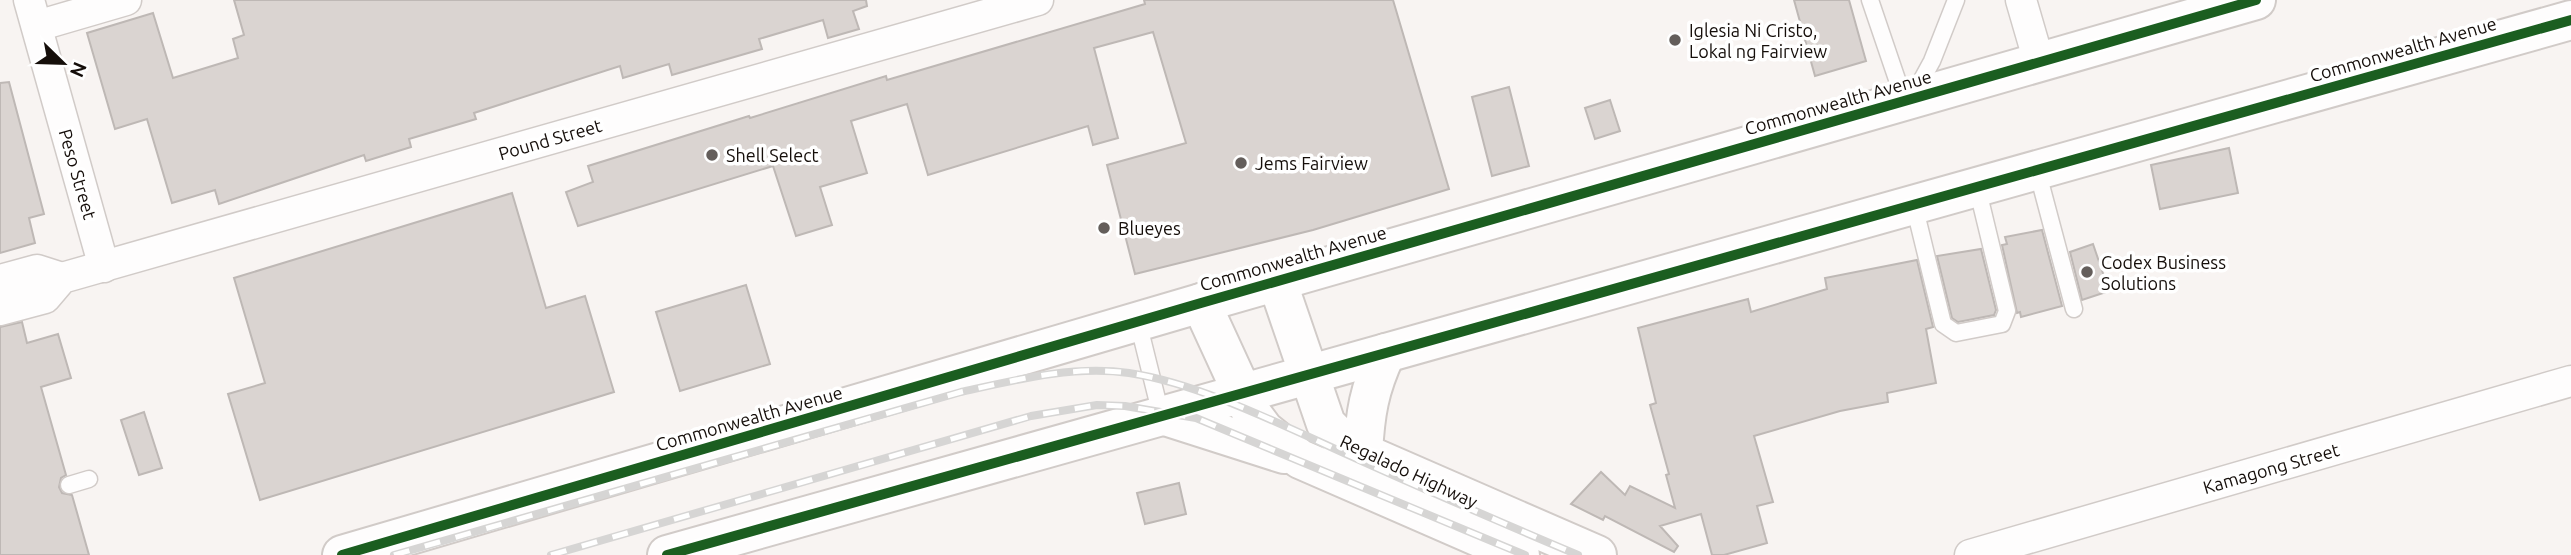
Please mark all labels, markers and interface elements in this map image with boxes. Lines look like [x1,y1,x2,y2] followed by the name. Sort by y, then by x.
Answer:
[2307,13,2499,85] street label: Commonwealth Avenue
[1689,20,1827,61] place label: Iglesia Ni Cristo, Lokal ng Fairview
[28,28,98,98] north arrow
[1667,32,1683,48] marker: Iglesia Ni Cristo, Lokal ng Fairview
[66,59,92,80] text: N
[1742,66,1934,138] street label: Commonwealth Avenue
[496,115,604,163] street label: Pound Street
[56,127,100,221] street label: Peso Street
[726,145,819,165] place label: Shell Select
[704,147,720,163] marker: Shell Select
[1255,153,1368,173] place label: Jems Fairview
[1233,155,1249,171] marker: Jems Fairview
[1118,218,1181,238] place label: Blueyes
[1096,220,1112,236] marker: Blueyes
[1197,222,1389,294] street label: Commonwealth Avenue
[2101,252,2226,293] place label: Codex Business Solutions
[2079,264,2095,280] marker: Codex Business Solutions
[653,382,845,454] street label: Commonwealth Avenue
[1337,430,1481,512] street label: Regalado Highway
[2201,439,2341,497] street label: Kamagong Street

